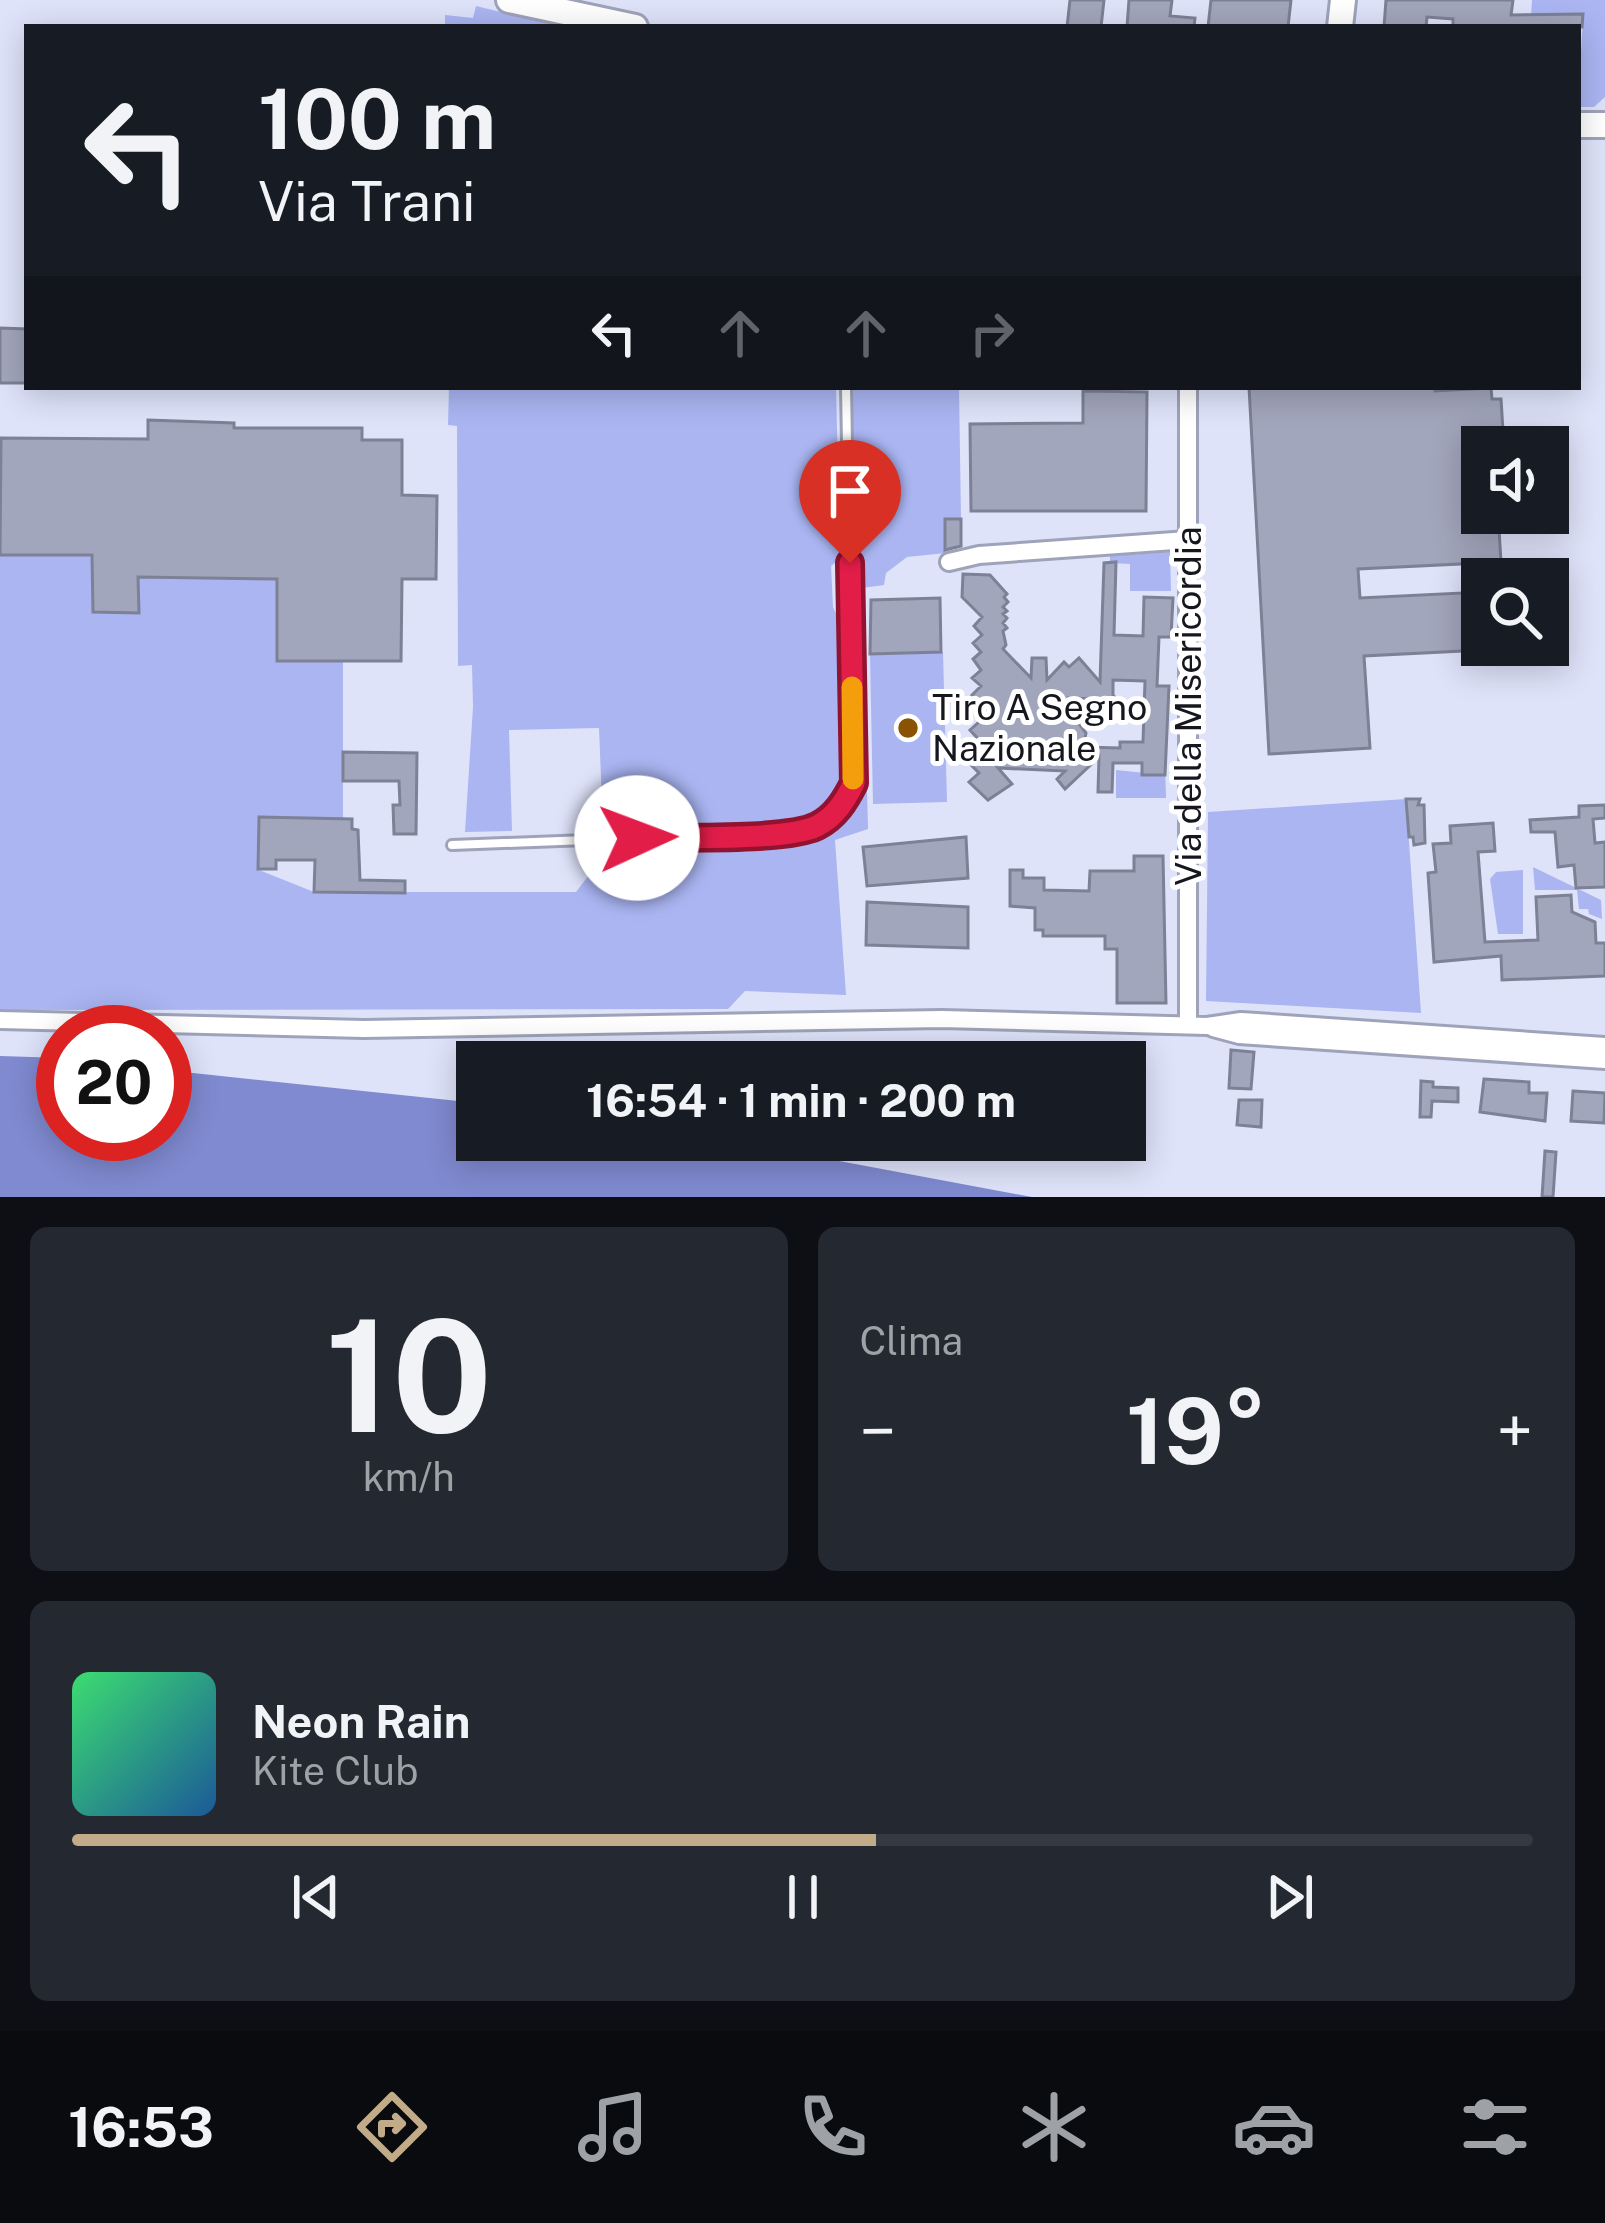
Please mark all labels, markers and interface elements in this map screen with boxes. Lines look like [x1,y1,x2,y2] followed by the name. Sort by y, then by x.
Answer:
[258,69,496,168] text: 100 m
[60,72,216,228] icon: left
[258,170,475,233] text: Via Trani
[581,300,647,366] icon: left
[707,300,773,366] icon: ahead
[833,300,899,366] icon: ahead
[959,300,1025,366] icon: right
[1461,426,1569,666] map controls
[1461,426,1569,534] button: sound
[799,440,901,563] pin
[817,458,883,524] icon: arrive
[1167,526,1209,886] street label: Via della Misericordia
[1461,558,1569,666] button: search
[932,686,1147,769] place label: Tiro A Segno Nazionale
[895,715,921,741] marker: Tiro A Segno Nazionale
[574,775,700,901] position arrow
[36,1005,192,1161] speed limit sign: 20
[586,1074,1016,1127] text: 16:54 · 1 min · 200 m
[325,1284,492,1467] text: 10
[860,1318,963,1364] text: Clima
[1126,1378,1267,1484] text: 19°
[860,1392,896,1470] text: −
[1496,1392,1533,1470] text: +
[363,1454,455,1500] text: km/h
[252,1695,470,1748] text: Neon Rain
[252,1748,418,1794] text: Kite Club
[283,1864,349,1930] icon: previous
[770,1864,836,1930] icon: pause
[1257,1864,1323,1930] icon: next
[350,2085,434,2169] icon: directions
[571,2085,655,2169] icon: music
[791,2085,875,2169] icon: phone
[1012,2085,1096,2169] icon: climate
[1232,2085,1316,2169] icon: car
[1453,2085,1537,2169] icon: filters
[68,2096,214,2159] text: 16:53

